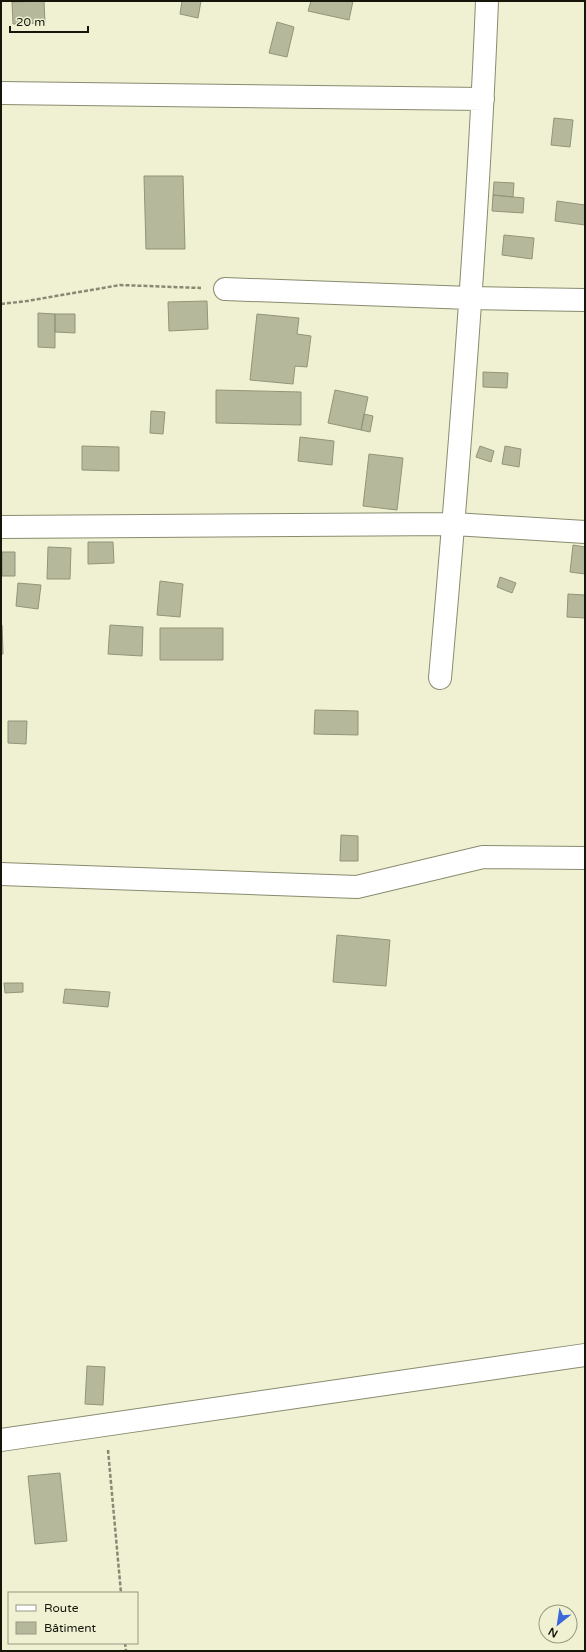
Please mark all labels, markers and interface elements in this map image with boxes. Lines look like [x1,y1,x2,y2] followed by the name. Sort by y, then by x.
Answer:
[10,8,88,34] scale bar
[16,15,45,29] text: 20 m
[8,1592,138,1644] legend
[44,1601,79,1615] text: Route
[538,1604,578,1644] north arrow
[44,1621,96,1635] text: Bâtiment
[546,1624,560,1640] text: N

